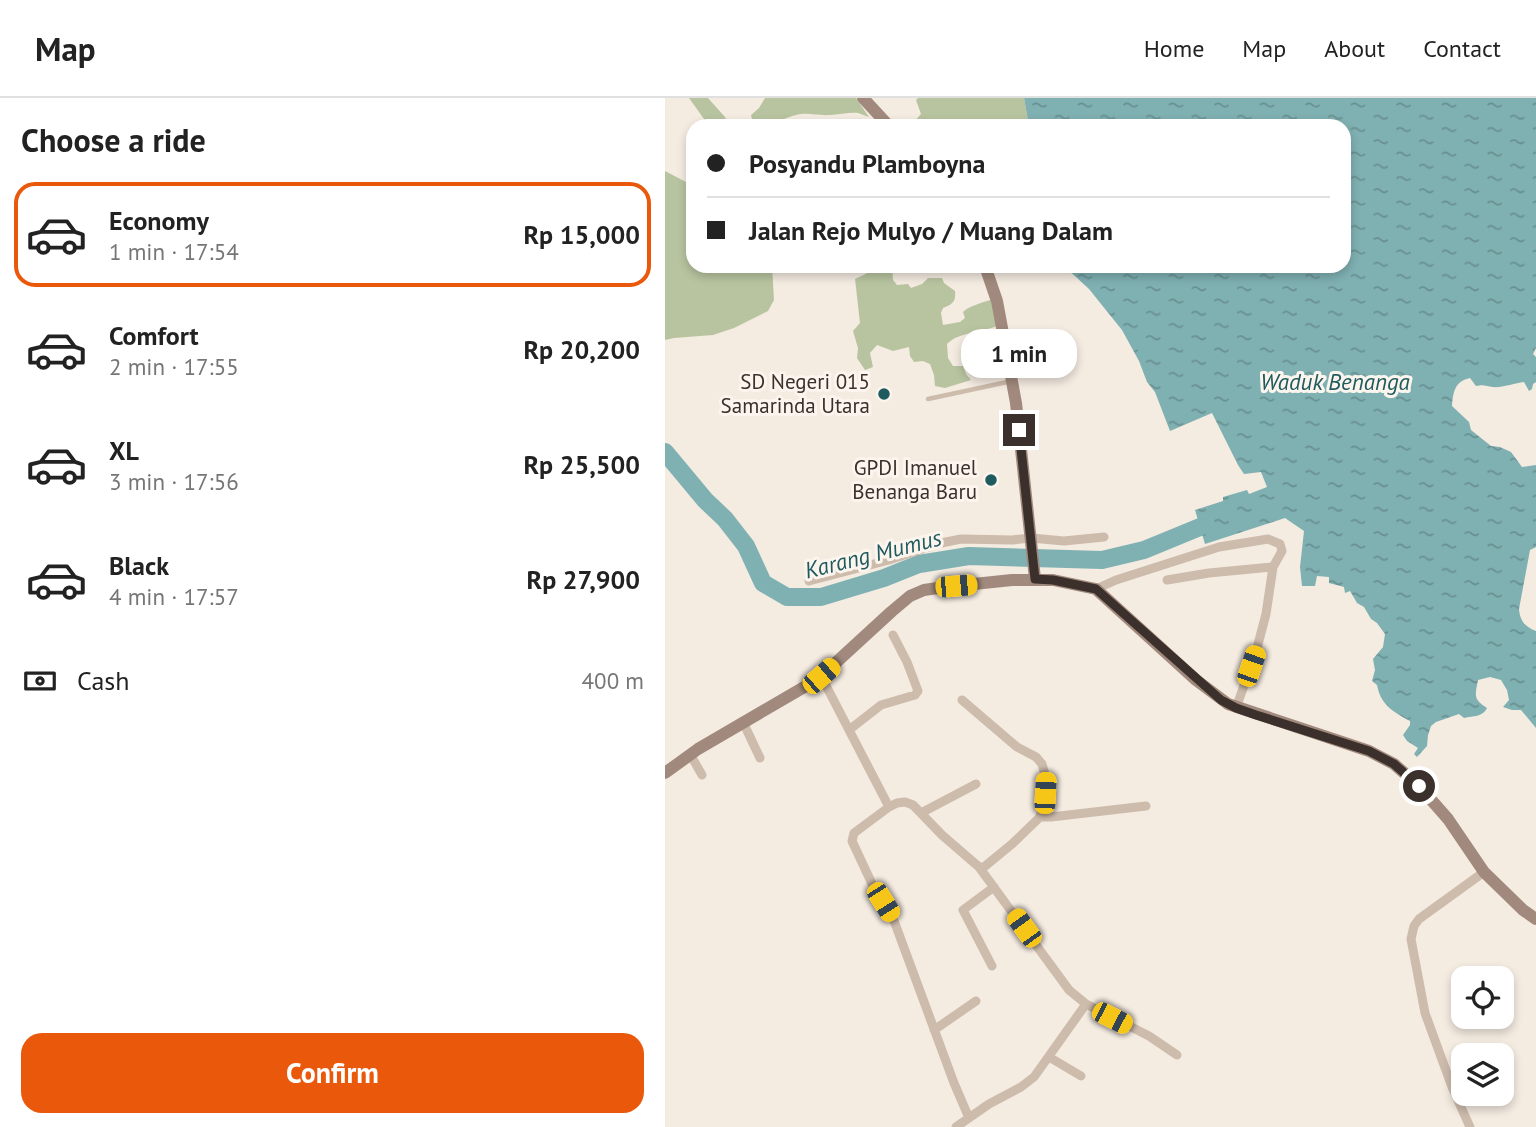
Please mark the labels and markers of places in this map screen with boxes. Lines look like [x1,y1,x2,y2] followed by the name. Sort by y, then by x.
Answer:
[721,368,870,419] place label: SD Negeri 015 Samarinda Utara
[876,386,892,402] marker: SD Negeri 015 Samarinda Utara
[852,454,977,505] place label: GPDI Imanuel Benanga Baru
[983,472,999,488] marker: GPDI Imanuel Benanga Baru

